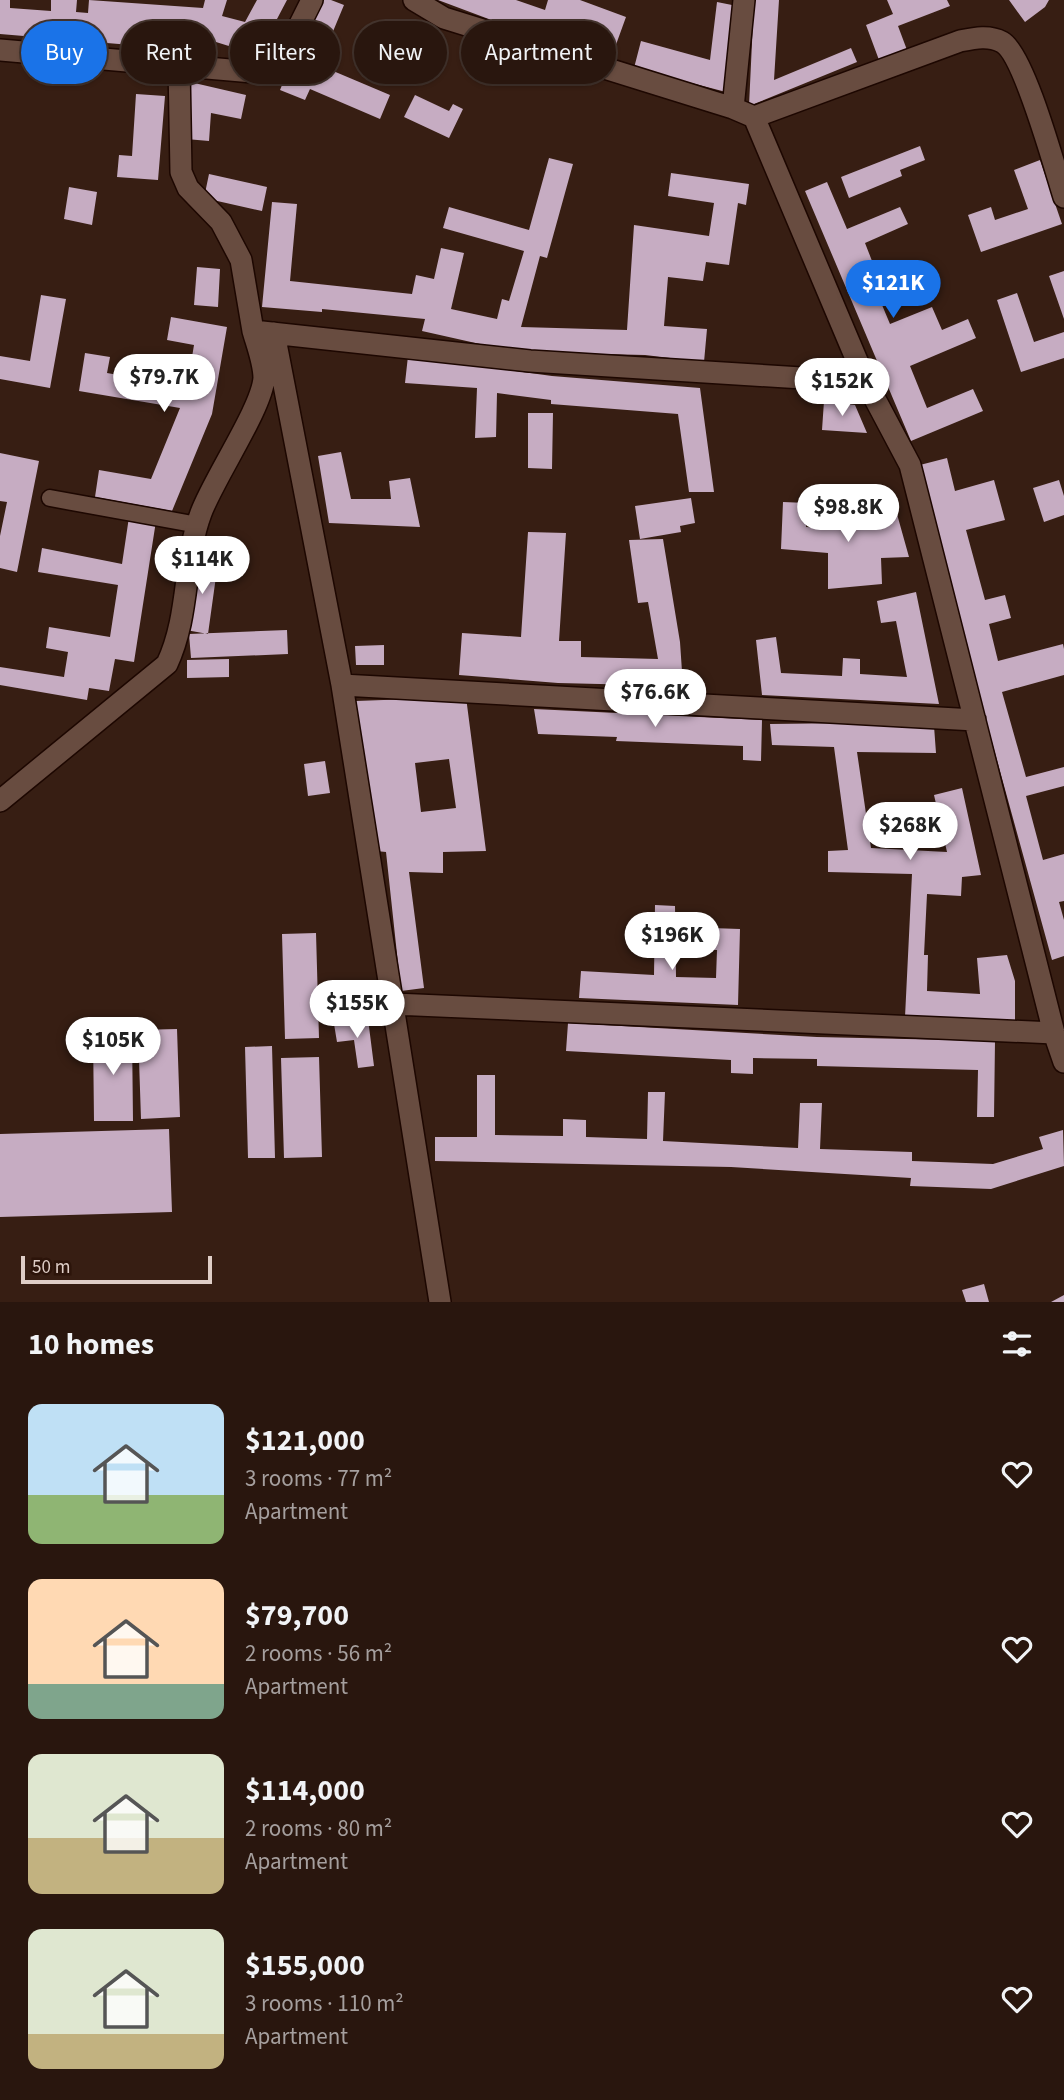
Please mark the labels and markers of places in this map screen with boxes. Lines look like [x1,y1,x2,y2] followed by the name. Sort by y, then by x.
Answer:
[844,260,942,320] pin: $121K
[107,354,221,414] pin: $79.7K
[793,358,891,418] pin: $152K
[791,484,905,544] pin: $98.8K
[153,536,251,596] pin: $114K
[598,670,712,729] pin: $76.6K
[861,802,959,862] pin: $268K
[623,912,721,972] pin: $196K
[308,981,406,1040] pin: $155K
[64,1018,162,1077] pin: $105K

